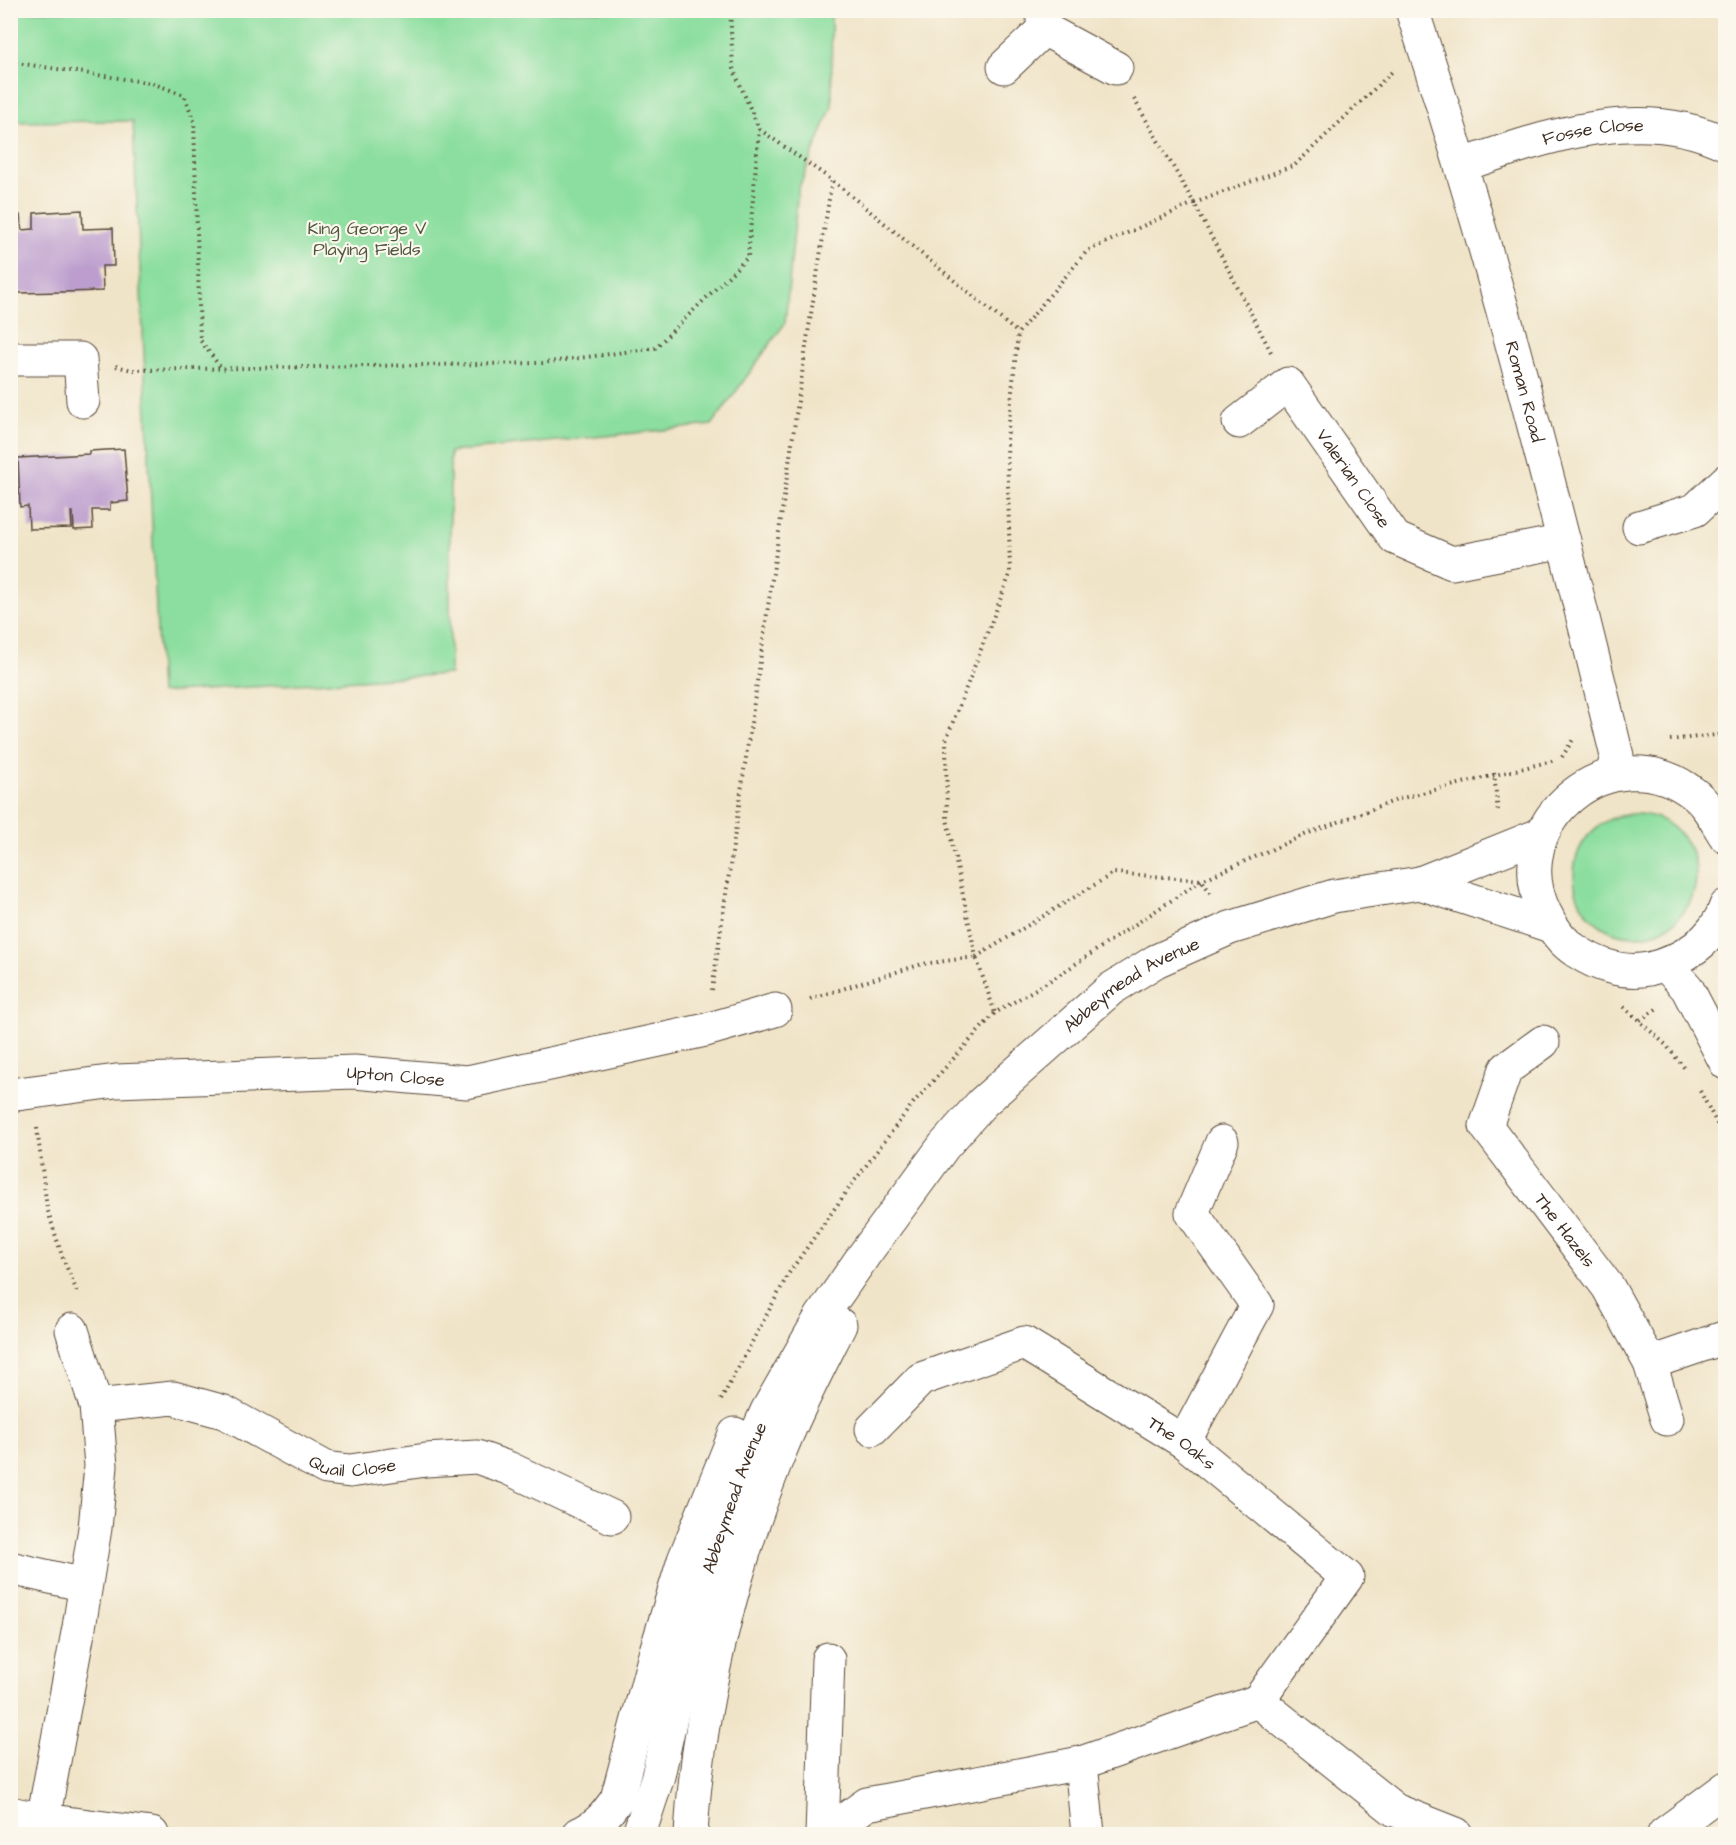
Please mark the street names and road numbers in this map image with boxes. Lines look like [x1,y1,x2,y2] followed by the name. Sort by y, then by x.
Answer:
[1540,113,1644,152] street label: Fosse Close
[1499,338,1550,445] street label: Roman Road
[1310,424,1397,534] street label: Valerian Close
[1058,931,1204,1039] street label: Abbeymead Avenue
[346,1060,446,1093] street label: Upton Close
[1528,1188,1601,1273] street label: The Hazels
[1143,1410,1221,1476] street label: The Oaks
[696,1418,774,1577] street label: Abbeymead Avenue
[304,1449,398,1484] street label: Quail Close

